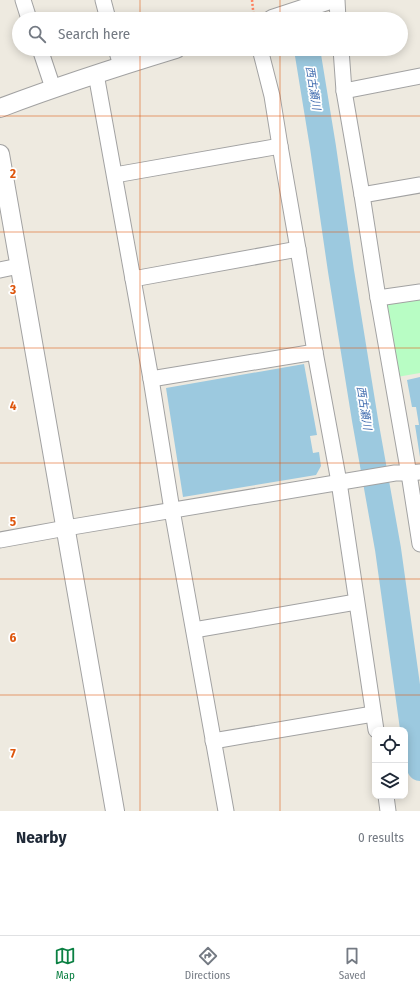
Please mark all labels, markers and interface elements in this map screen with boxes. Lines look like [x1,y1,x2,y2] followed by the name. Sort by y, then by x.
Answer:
[12,12,408,56] search box
[26,23,48,45] icon: search
[58,25,130,43] text: Search here
[303,65,323,112] water label: 西古瀬川
[9,166,16,181] text: 2
[9,282,16,297] text: 3
[354,385,374,432] water label: 西古瀬川
[10,398,17,413] text: 4
[10,514,16,529] text: 5
[10,630,17,645] text: 6
[372,727,408,799] map controls
[372,727,408,763] button: locate
[10,746,16,761] text: 7
[372,763,408,799] button: layers
[16,827,67,848] text: Nearby
[358,830,404,845] text: 0 results
[54,945,76,982] tab: Map
[185,945,230,982] tab: Directions
[339,945,366,982] tab: Saved

